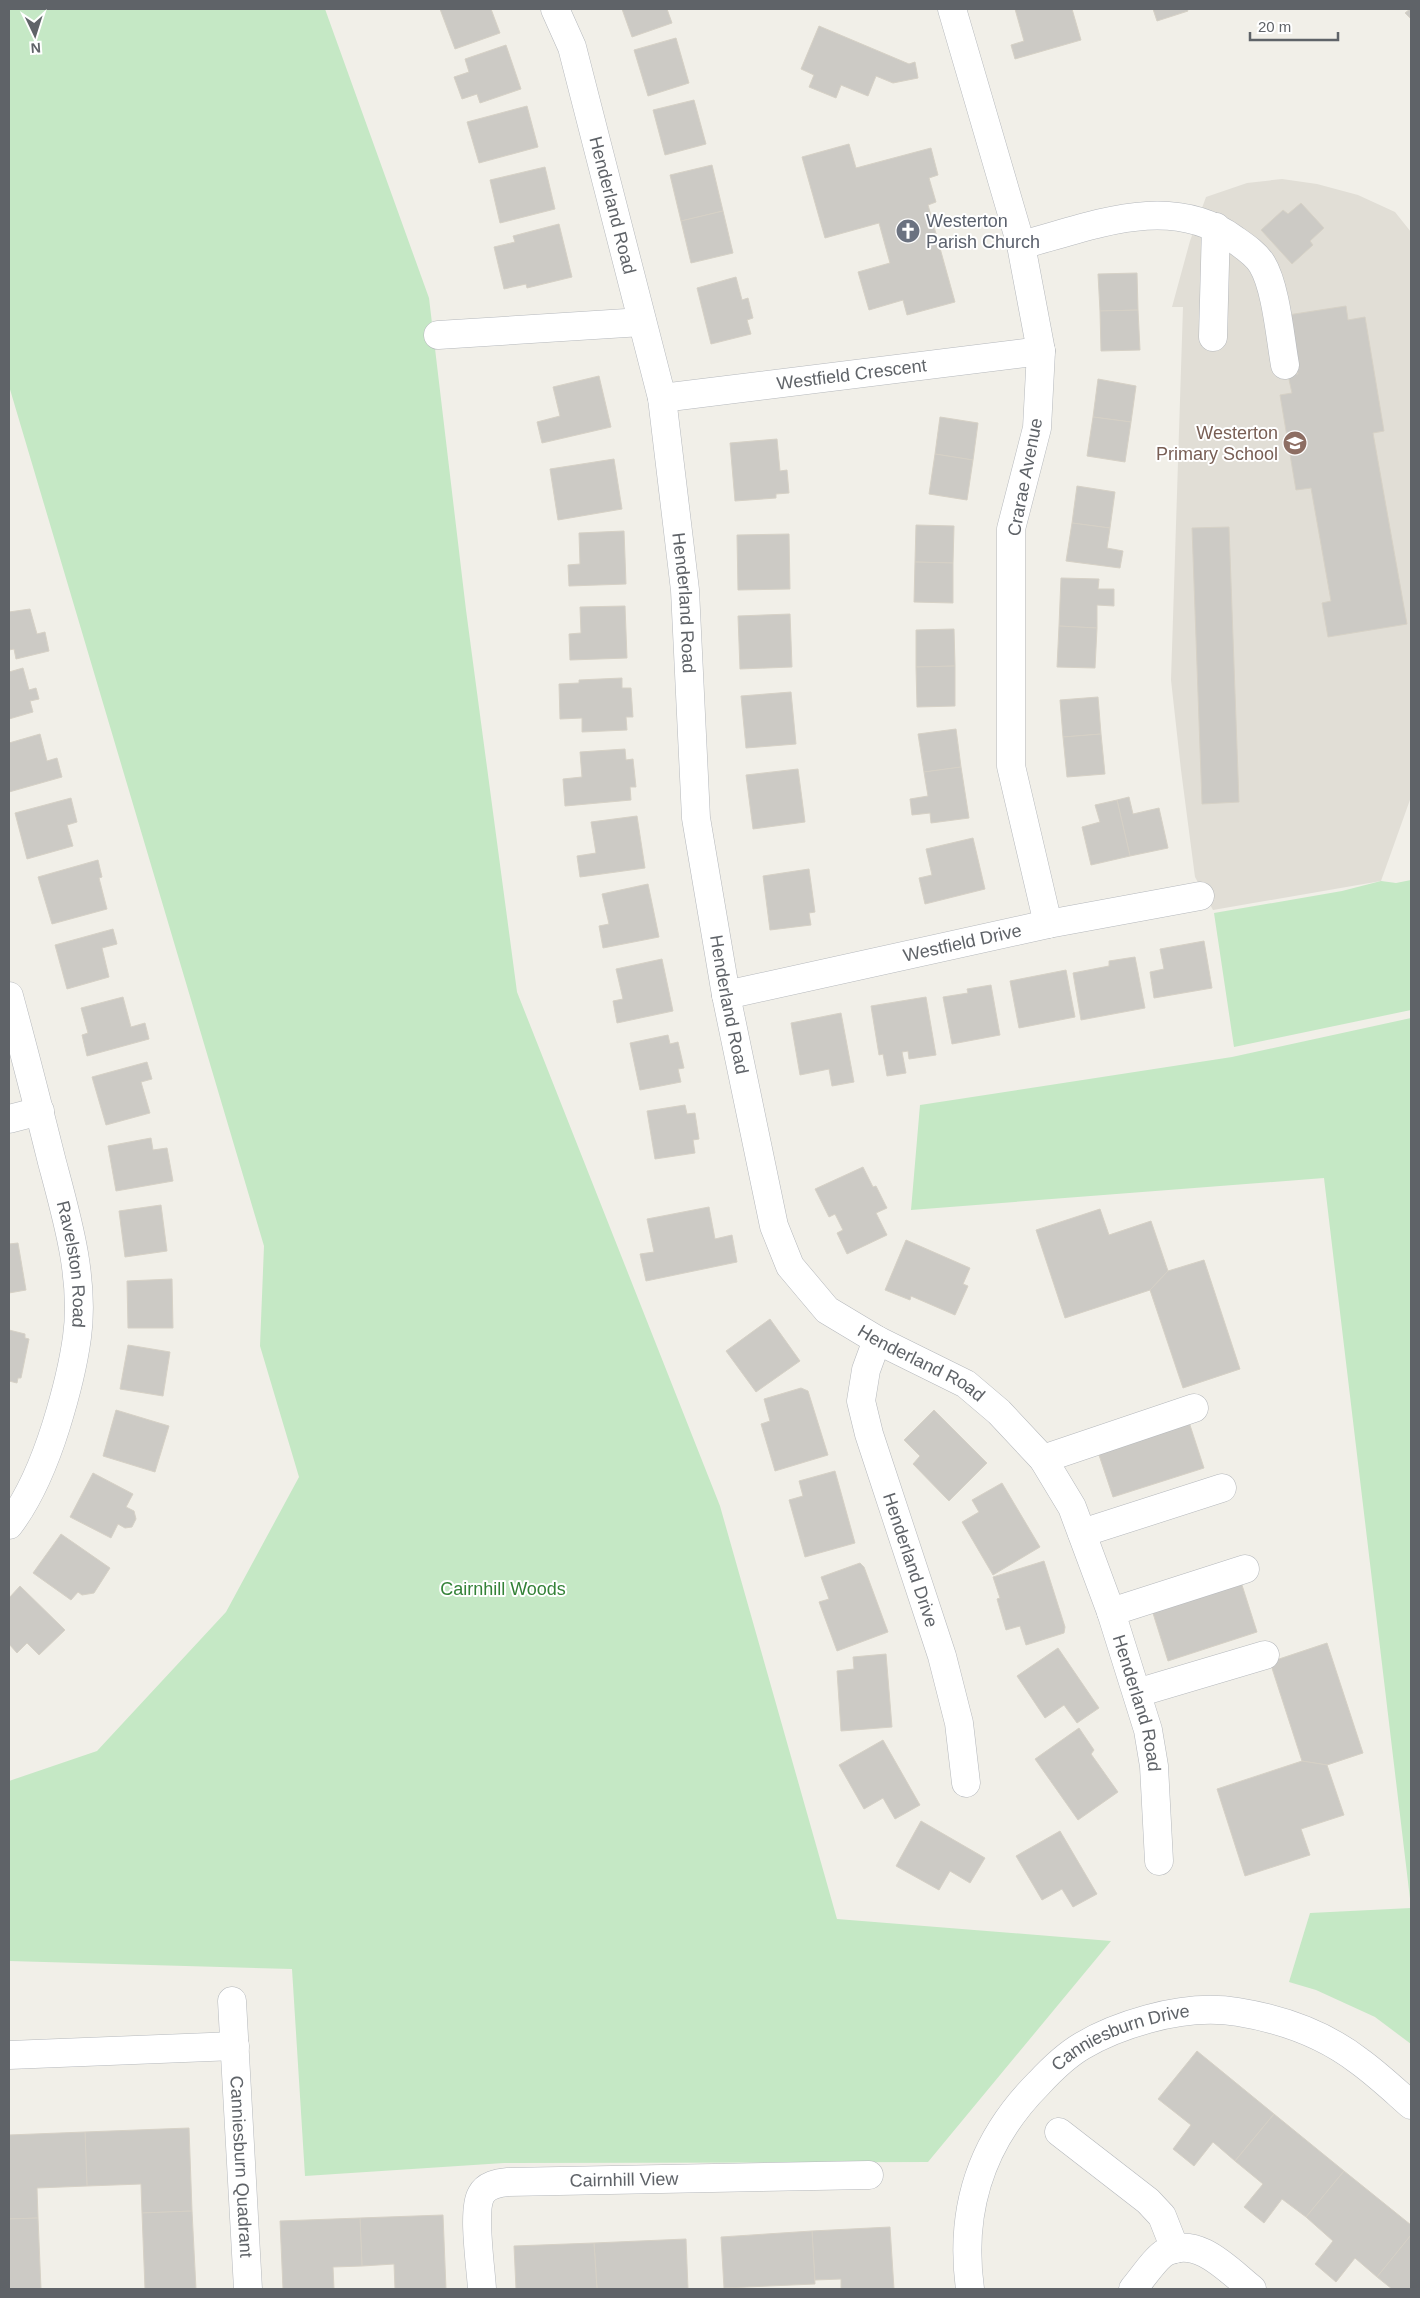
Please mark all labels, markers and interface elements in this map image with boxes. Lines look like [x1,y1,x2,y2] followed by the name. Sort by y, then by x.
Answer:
[10,10,60,60] north arrow
[1250,10,1338,42] scale bar
[1258,18,1291,35] text: 20 m
[30,40,42,56] text: N
[585,134,640,276] street label: Henderland Road
[926,211,1040,252] place label: Westerton Parish Church
[895,218,921,244] church icon: Westerton Parish Church
[775,355,928,394] street label: Westfield Crescent
[1004,416,1046,538] street label: Crarae Avenue
[1156,423,1278,464] place label: Westerton Primary School
[1282,430,1308,456] school or university icon: Westerton Primary School
[668,531,699,674] street label: Henderland Road
[901,920,1023,966] street label: Westfield Drive
[706,933,752,1076] street label: Henderland Road
[53,1199,89,1328] street label: Ravelston Road
[854,1321,989,1405] street label: Henderland Road
[879,1490,942,1630] street label: Henderland Drive
[440,1579,566,1599] park label: Cairnhill Woods
[1109,1632,1164,1772] street label: Henderland Road
[1047,2001,1191,2075] street label: Canniesburn Drive
[226,2075,256,2258] street label: Canniesburn Quadrant
[569,2169,680,2191] street label: Cairnhill View

